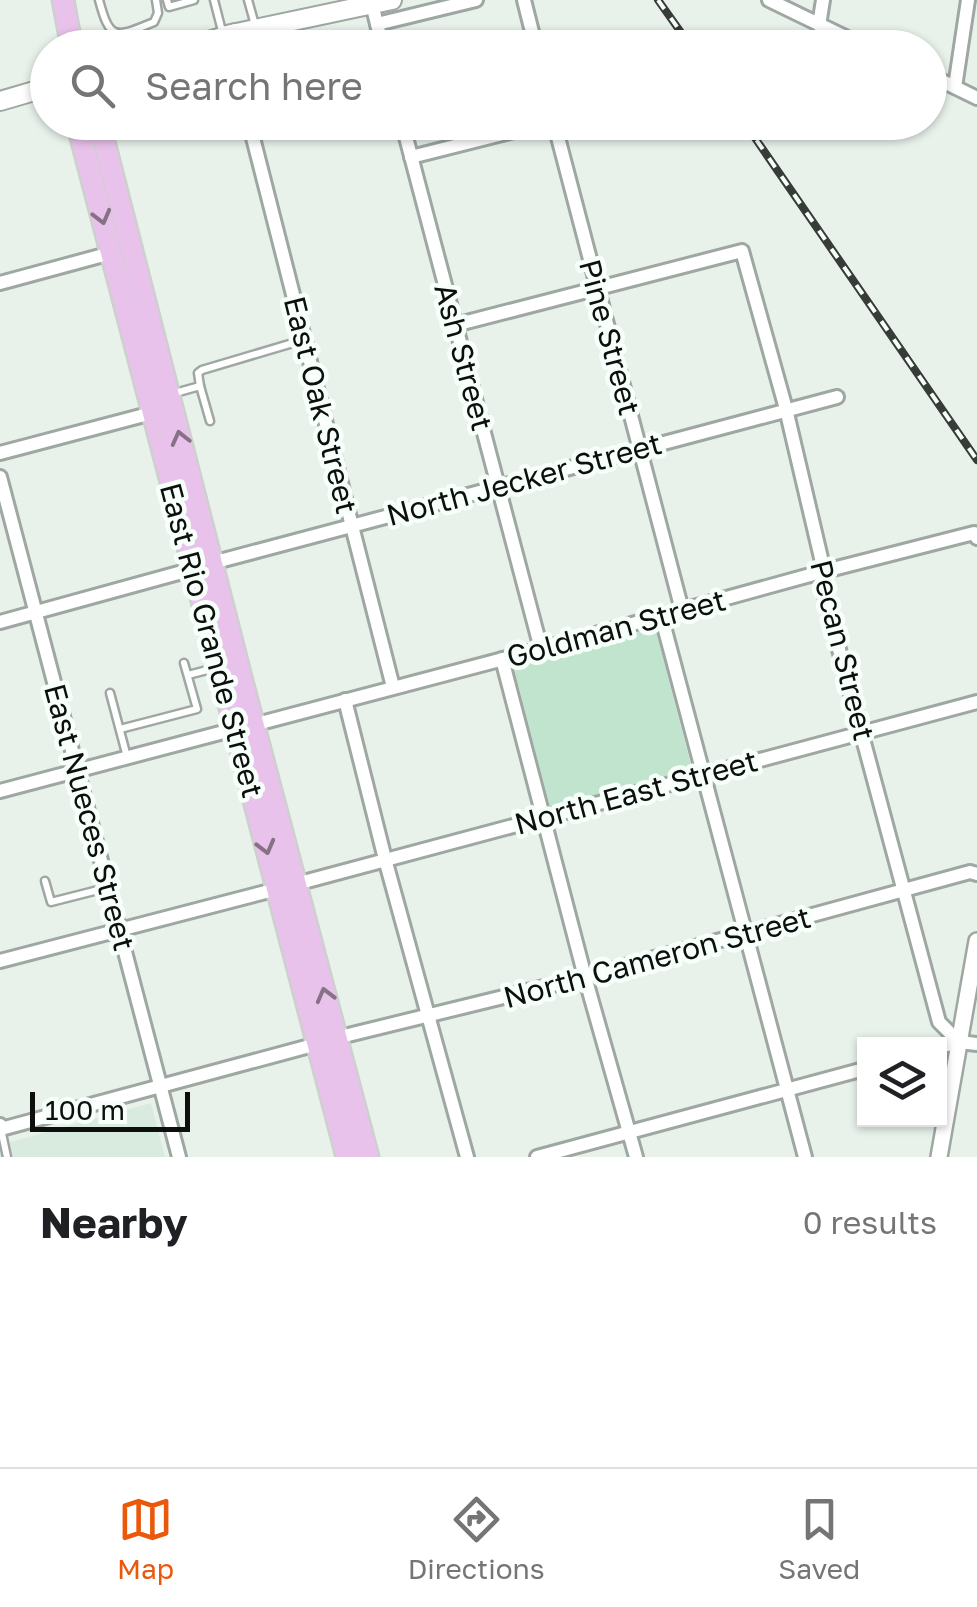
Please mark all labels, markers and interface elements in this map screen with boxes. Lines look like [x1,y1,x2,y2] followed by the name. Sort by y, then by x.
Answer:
[30,30,947,140] search box
[65,58,120,113] icon: search
[145,63,363,108] text: Search here
[90,208,111,225] one-way arrow
[572,255,648,419] street label: Pine Street
[427,280,501,434] street label: Ash Street
[277,293,365,517] street label: East Oak Street
[383,425,665,533] street label: North Jecker Street
[170,430,191,447] one-way arrow
[153,479,271,801] street label: East Rio Grande Street
[803,556,883,744] street label: Pecan Street
[503,581,729,675] street label: Goldman Street
[37,680,143,954] street label: East Nueces Street
[511,742,761,842] street label: North East Street
[254,838,275,855] one-way arrow
[499,899,815,1015] street label: North Cameron Street
[315,987,336,1004] one-way arrow
[857,1037,947,1127] map controls
[857,1037,947,1127] button: layers
[30,1087,190,1132] scale bar
[45,1093,125,1126] text: 100 m
[40,1197,188,1247] text: Nearby
[803,1203,937,1241] text: 0 results
[117,1492,174,1585] tab: Map
[408,1492,545,1585] tab: Directions
[778,1492,860,1585] tab: Saved

